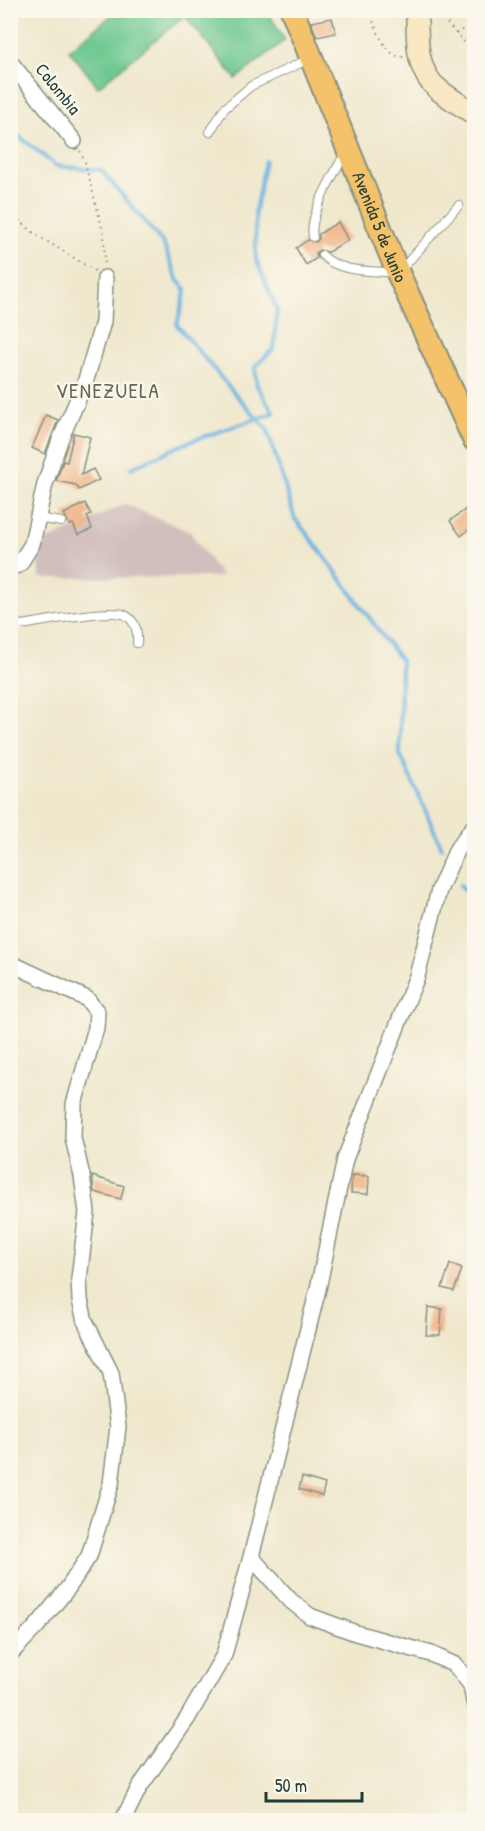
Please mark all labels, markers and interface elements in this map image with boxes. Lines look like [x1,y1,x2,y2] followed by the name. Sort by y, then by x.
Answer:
[30,58,87,120] street label: Colombia
[346,168,414,286] street label: Avenida 5 de Junio
[56,376,160,405] district label: VENEZUELA
[266,1765,362,1803] scale bar
[275,1773,307,1798] text: 50 m

